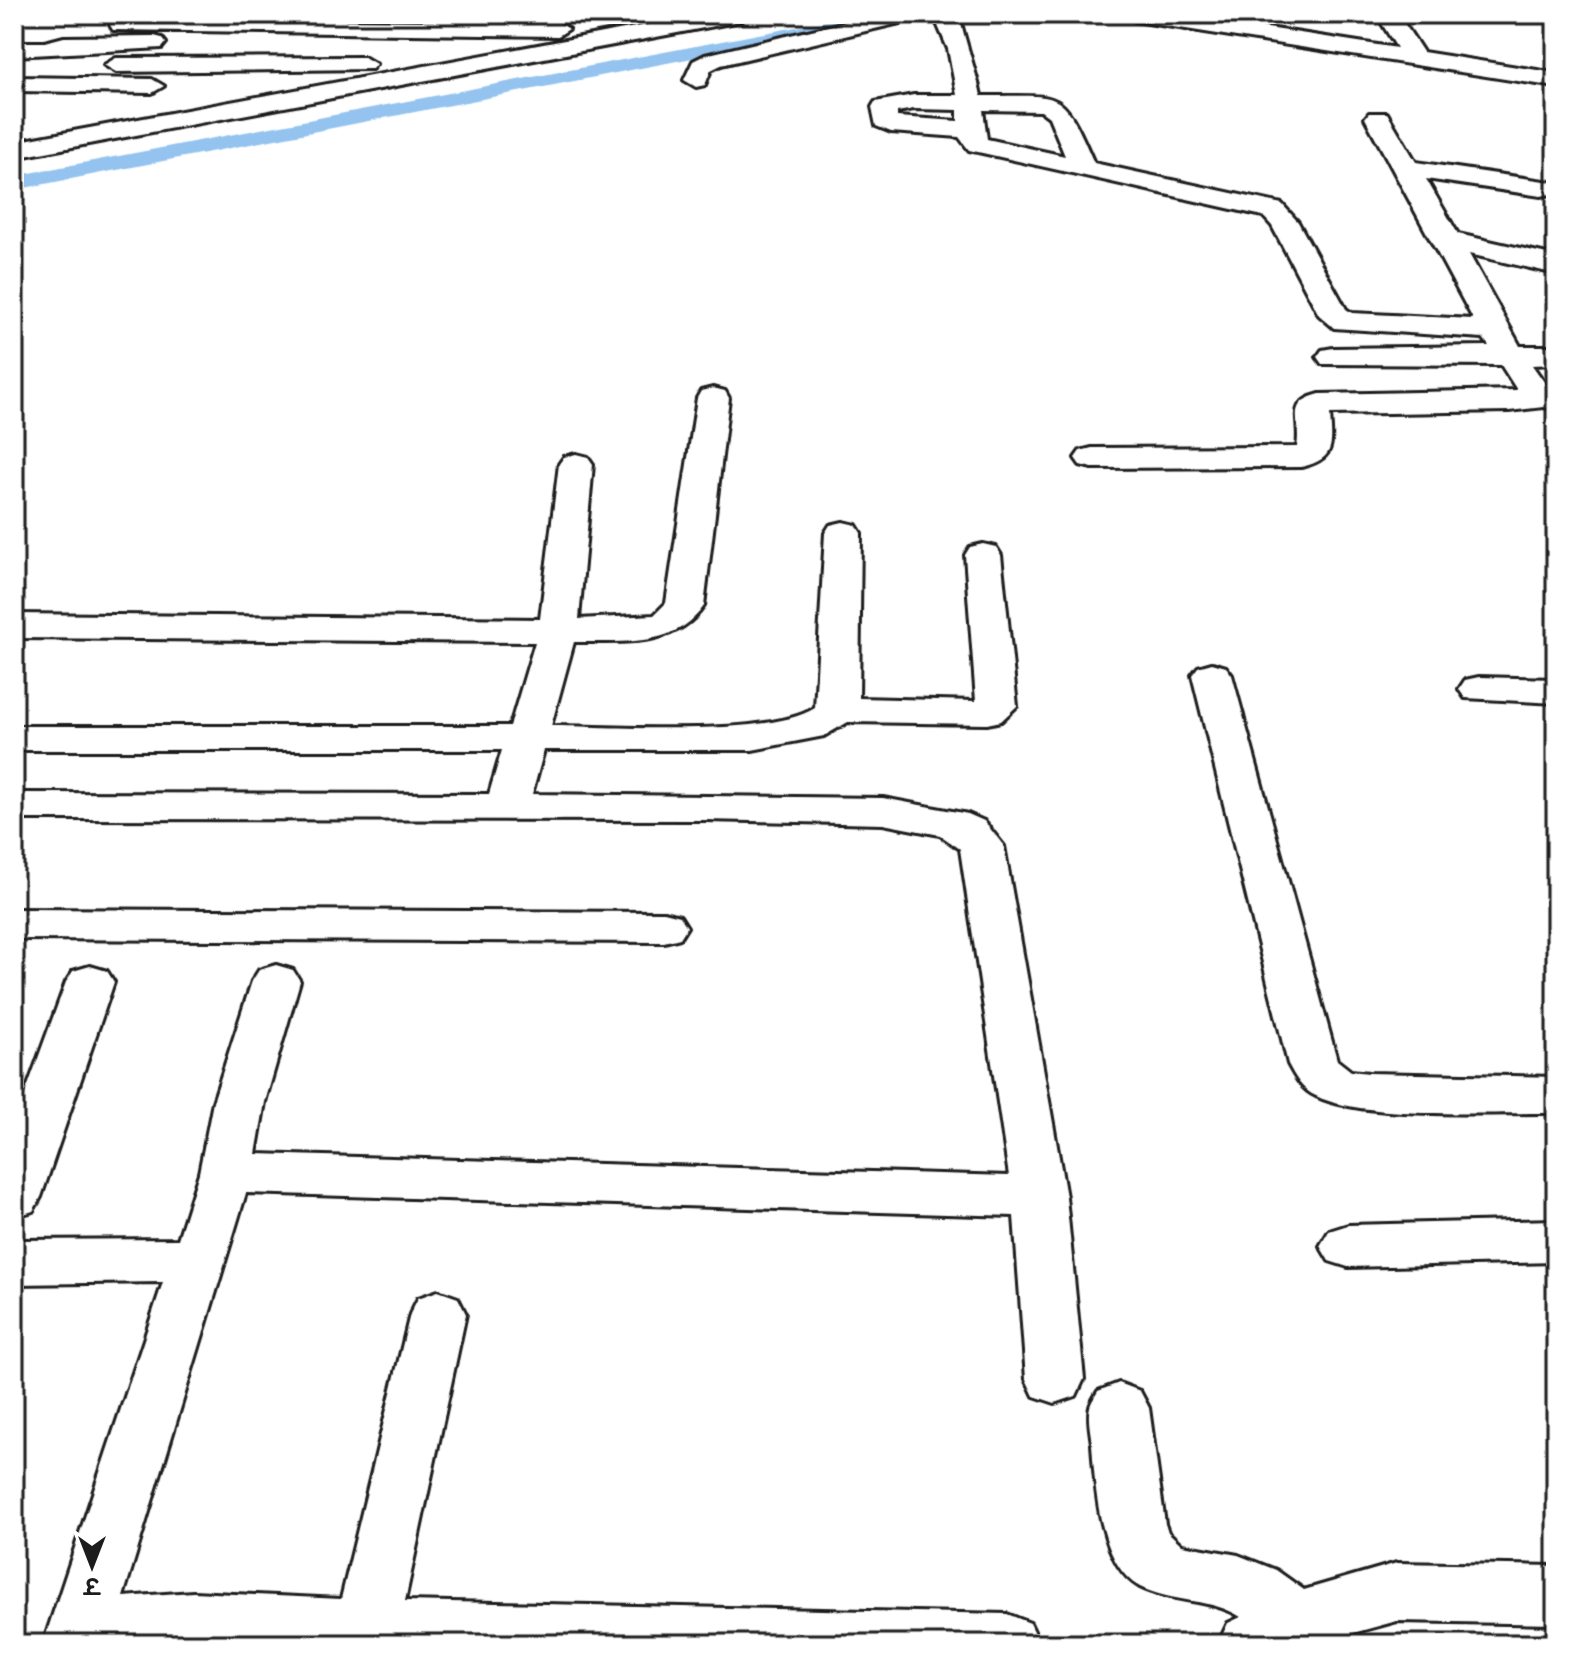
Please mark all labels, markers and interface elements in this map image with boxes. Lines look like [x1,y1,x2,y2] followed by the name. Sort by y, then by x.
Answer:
[52,1526,132,1606] north arrow
[82,1571,101,1600] text: उ

